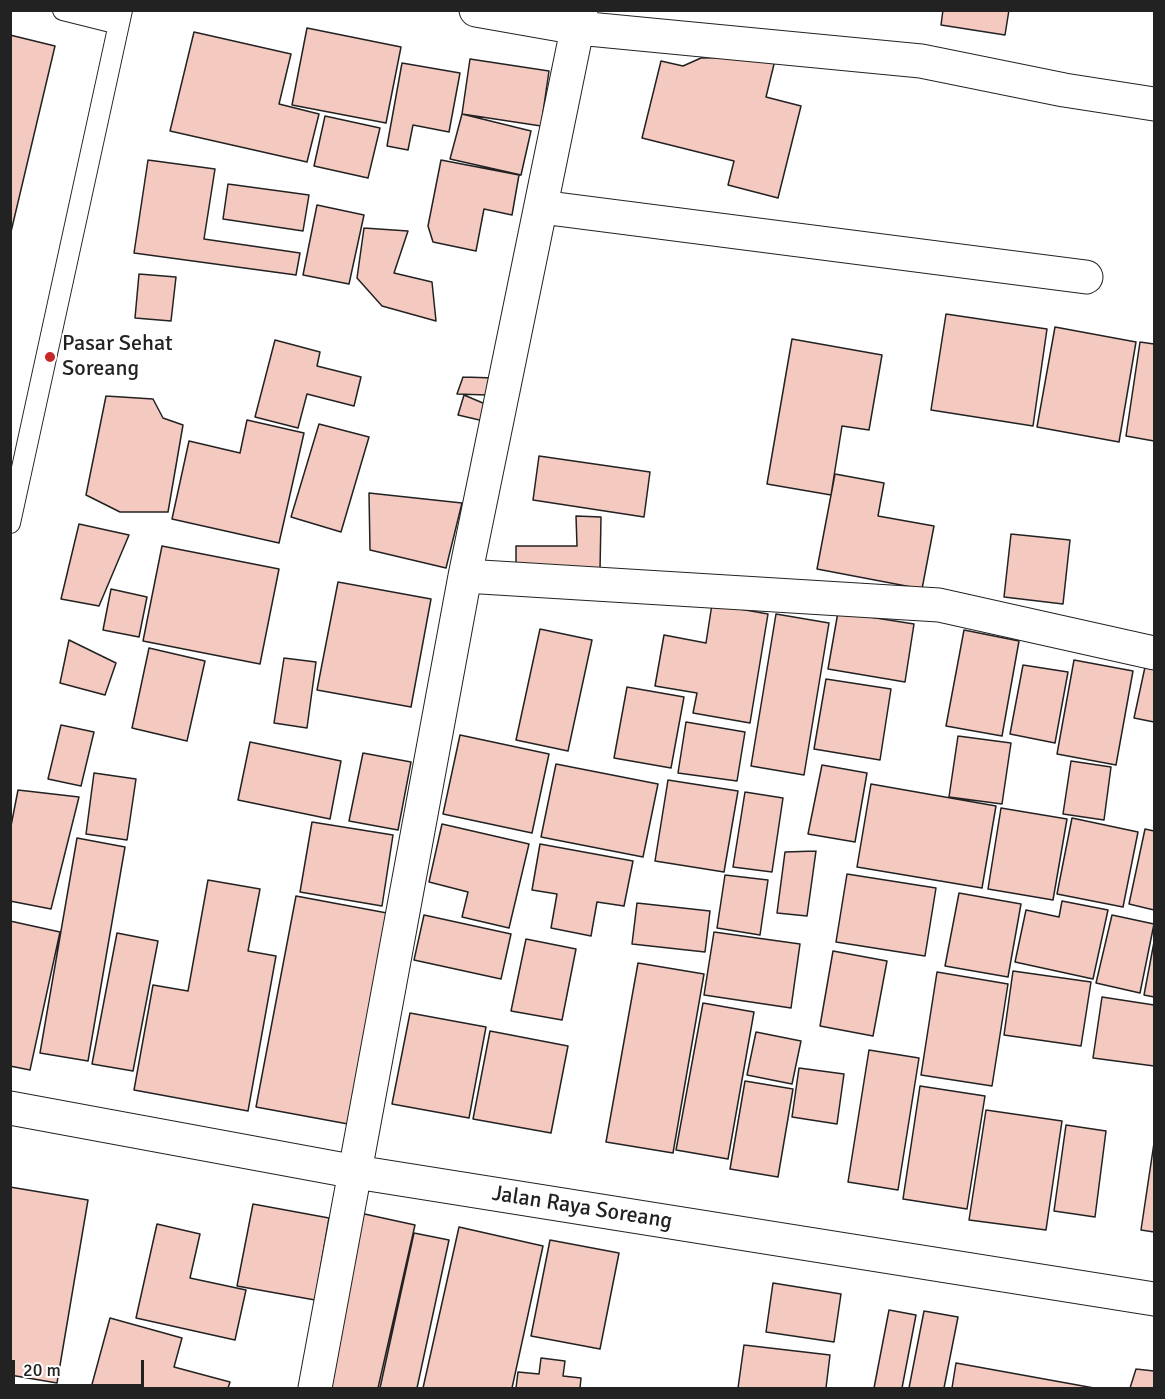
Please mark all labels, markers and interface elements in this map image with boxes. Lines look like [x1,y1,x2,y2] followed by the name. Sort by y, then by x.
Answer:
[62,331,173,382] place label: Pasar Sehat Soreang
[43,350,57,364] marker: Pasar Sehat Soreang
[490,1181,674,1235] street label: Jalan Raya Soreang
[15,1348,147,1386] scale bar
[23,1359,61,1381] text: 20 m

